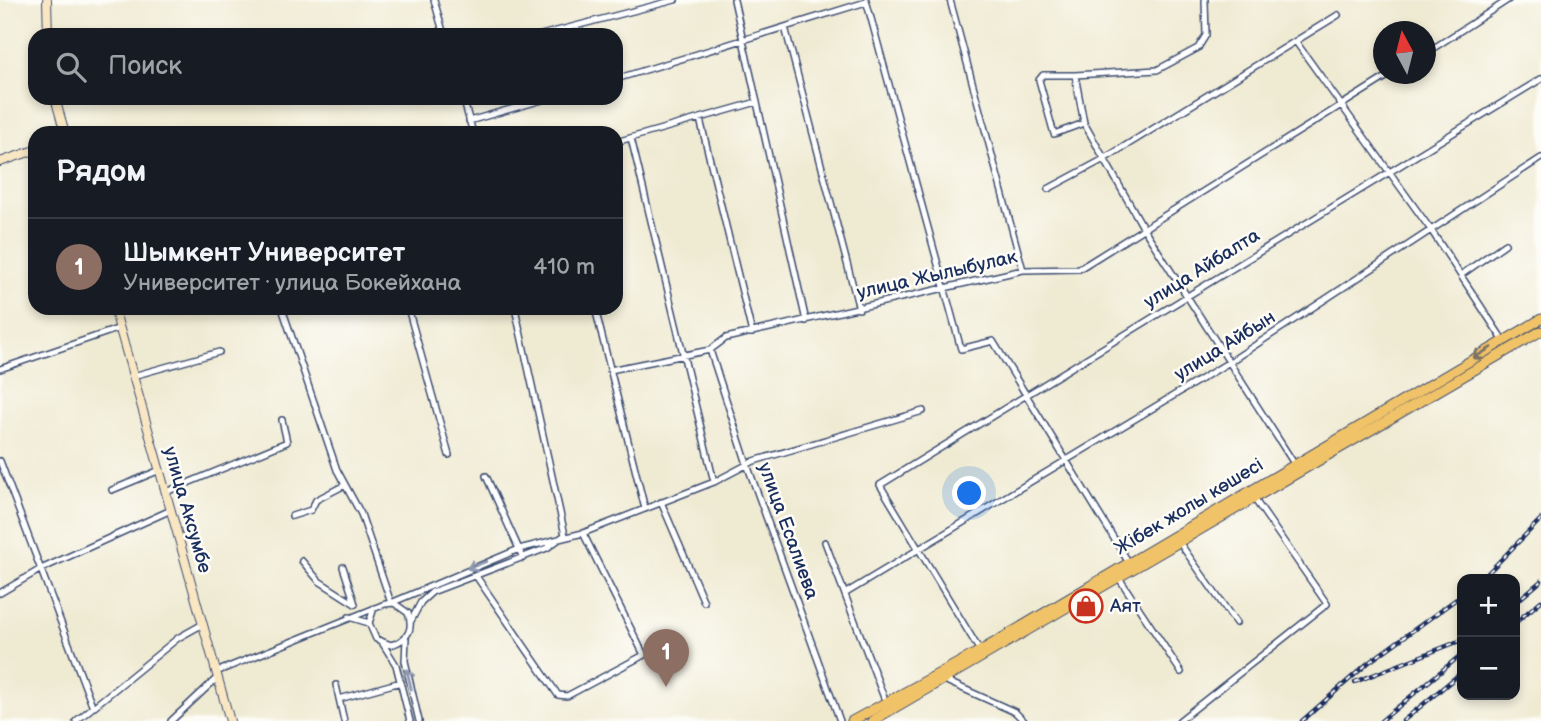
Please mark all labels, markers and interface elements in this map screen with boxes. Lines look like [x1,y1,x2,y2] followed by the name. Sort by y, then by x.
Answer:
[1373,21,1436,84] north arrow
[28,28,623,105] search box
[52,48,90,86] icon: search
[108,51,182,82] text: Поиск
[56,154,146,190] text: Рядом
[1140,224,1264,314] street label: улица Айбалта
[123,238,405,269] text: Шымкент Университет
[855,245,1019,305] street label: улица Жылыбулак
[74,253,84,281] text: 1
[533,253,595,281] text: 410 m
[123,269,461,297] text: Университет · улица Бокейхана
[1170,306,1280,386] street label: улица Айбын
[1472,347,1493,360] one-way arrow
[158,444,216,576] street label: улица Аксумбе
[1110,454,1268,560] street label: Жібек жолы көшесі
[753,460,823,602] street label: улица Есалиева
[952,476,986,510] your location
[467,560,489,573] one-way arrow
[1457,574,1520,700] map controls
[1457,574,1520,637] button: +
[1067,587,1105,625] shop icon: Аят
[1109,595,1141,618] place label: Аят
[643,629,689,687] pin: 1
[1457,637,1520,700] button: −
[402,668,416,691] one-way arrow

